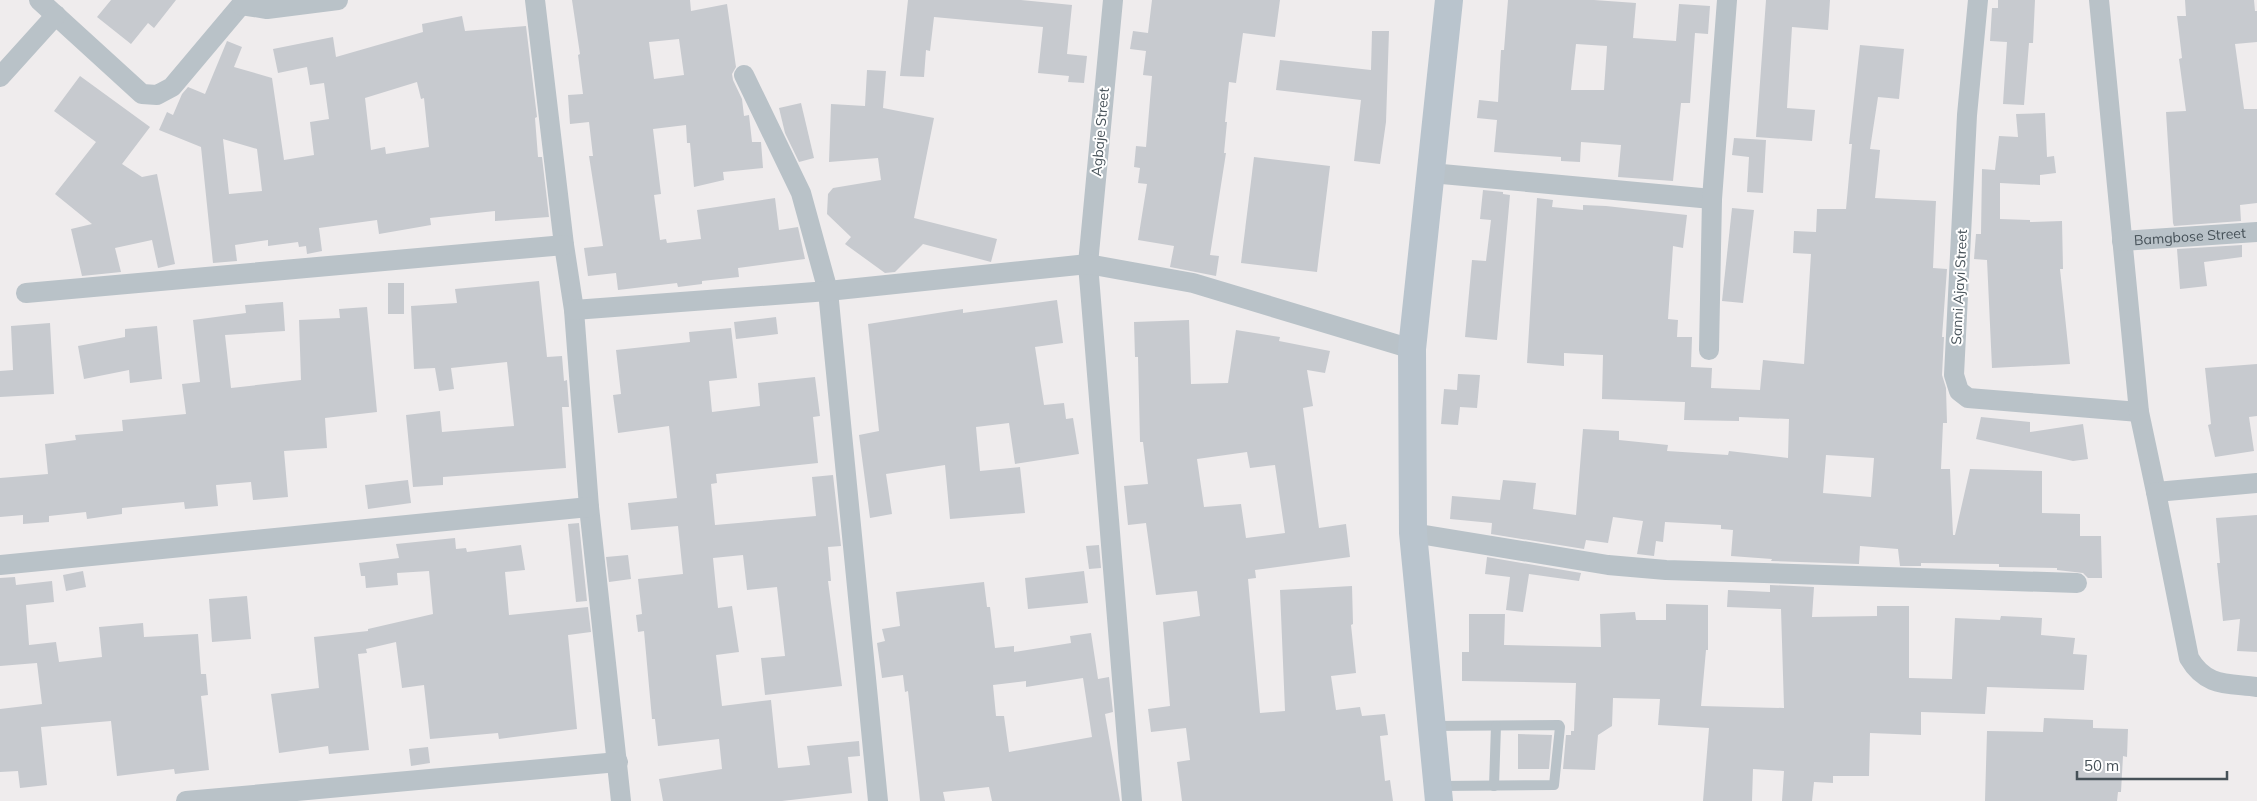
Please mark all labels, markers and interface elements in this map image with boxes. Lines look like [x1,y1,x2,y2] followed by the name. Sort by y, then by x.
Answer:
[1087,87,1113,177] street label: Agbaje Street
[2133,224,2246,249] street label: Bamgbose Street
[1947,229,1971,345] street label: Sanni Ajayi Street
[2077,748,2227,780] scale bar
[2084,756,2119,775] text: 50 m

